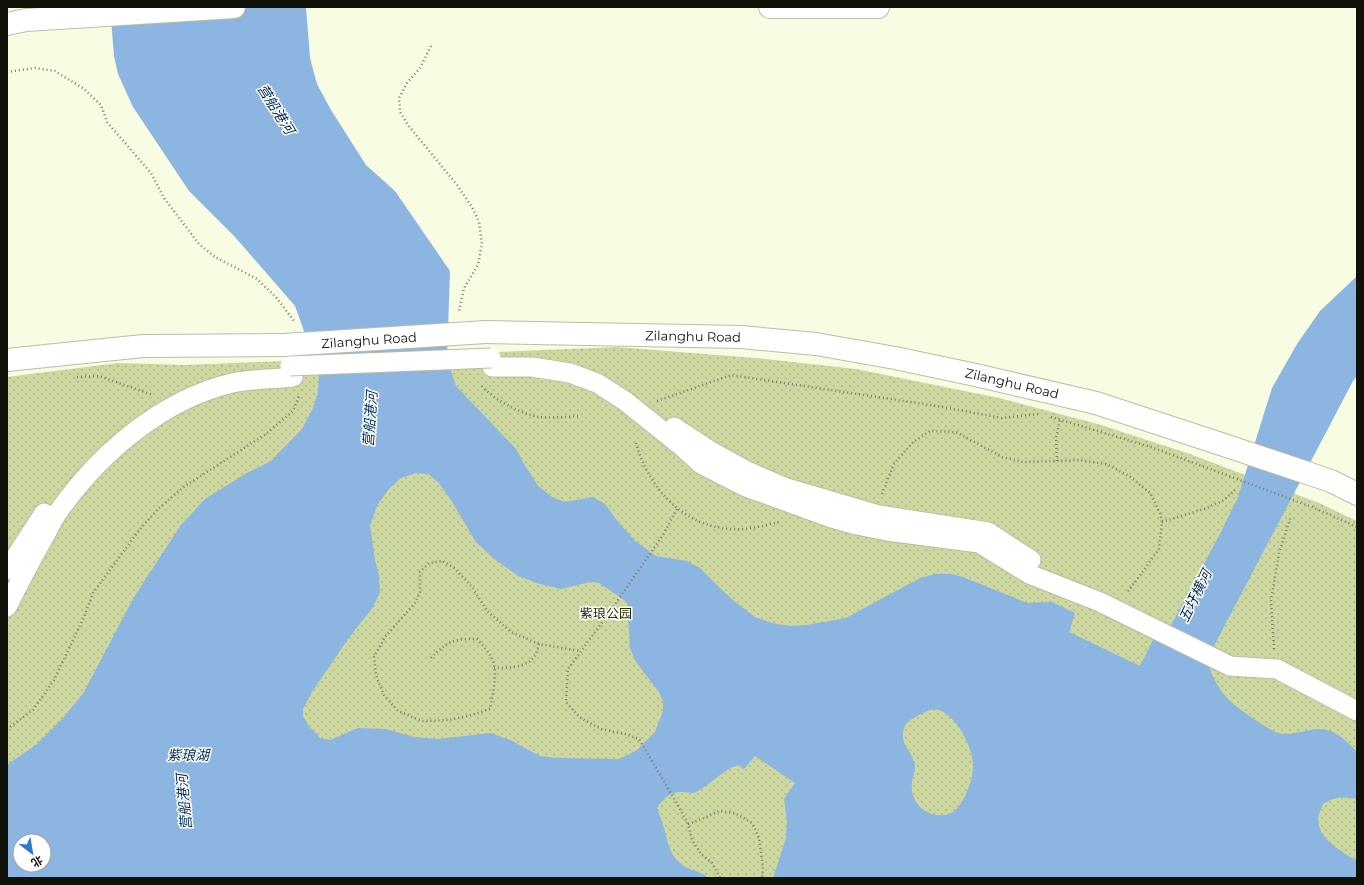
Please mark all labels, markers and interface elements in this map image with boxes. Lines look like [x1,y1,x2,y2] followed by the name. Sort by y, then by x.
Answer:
[254,80,300,140] water label: 营船港河
[645,327,741,345] street label: Zilanghu Road
[321,329,417,351] street label: Zilanghu Road
[964,364,1060,402] street label: Zilanghu Road
[359,387,381,448] water label: 营船港河
[1175,564,1217,625] water label: 五圩横河
[580,605,632,621] park label: 紫琅公园
[167,746,211,764] water label: 紫琅湖
[172,770,195,831] water label: 营船港河
[12,833,52,873] north arrow
[29,853,45,870] text: 北

